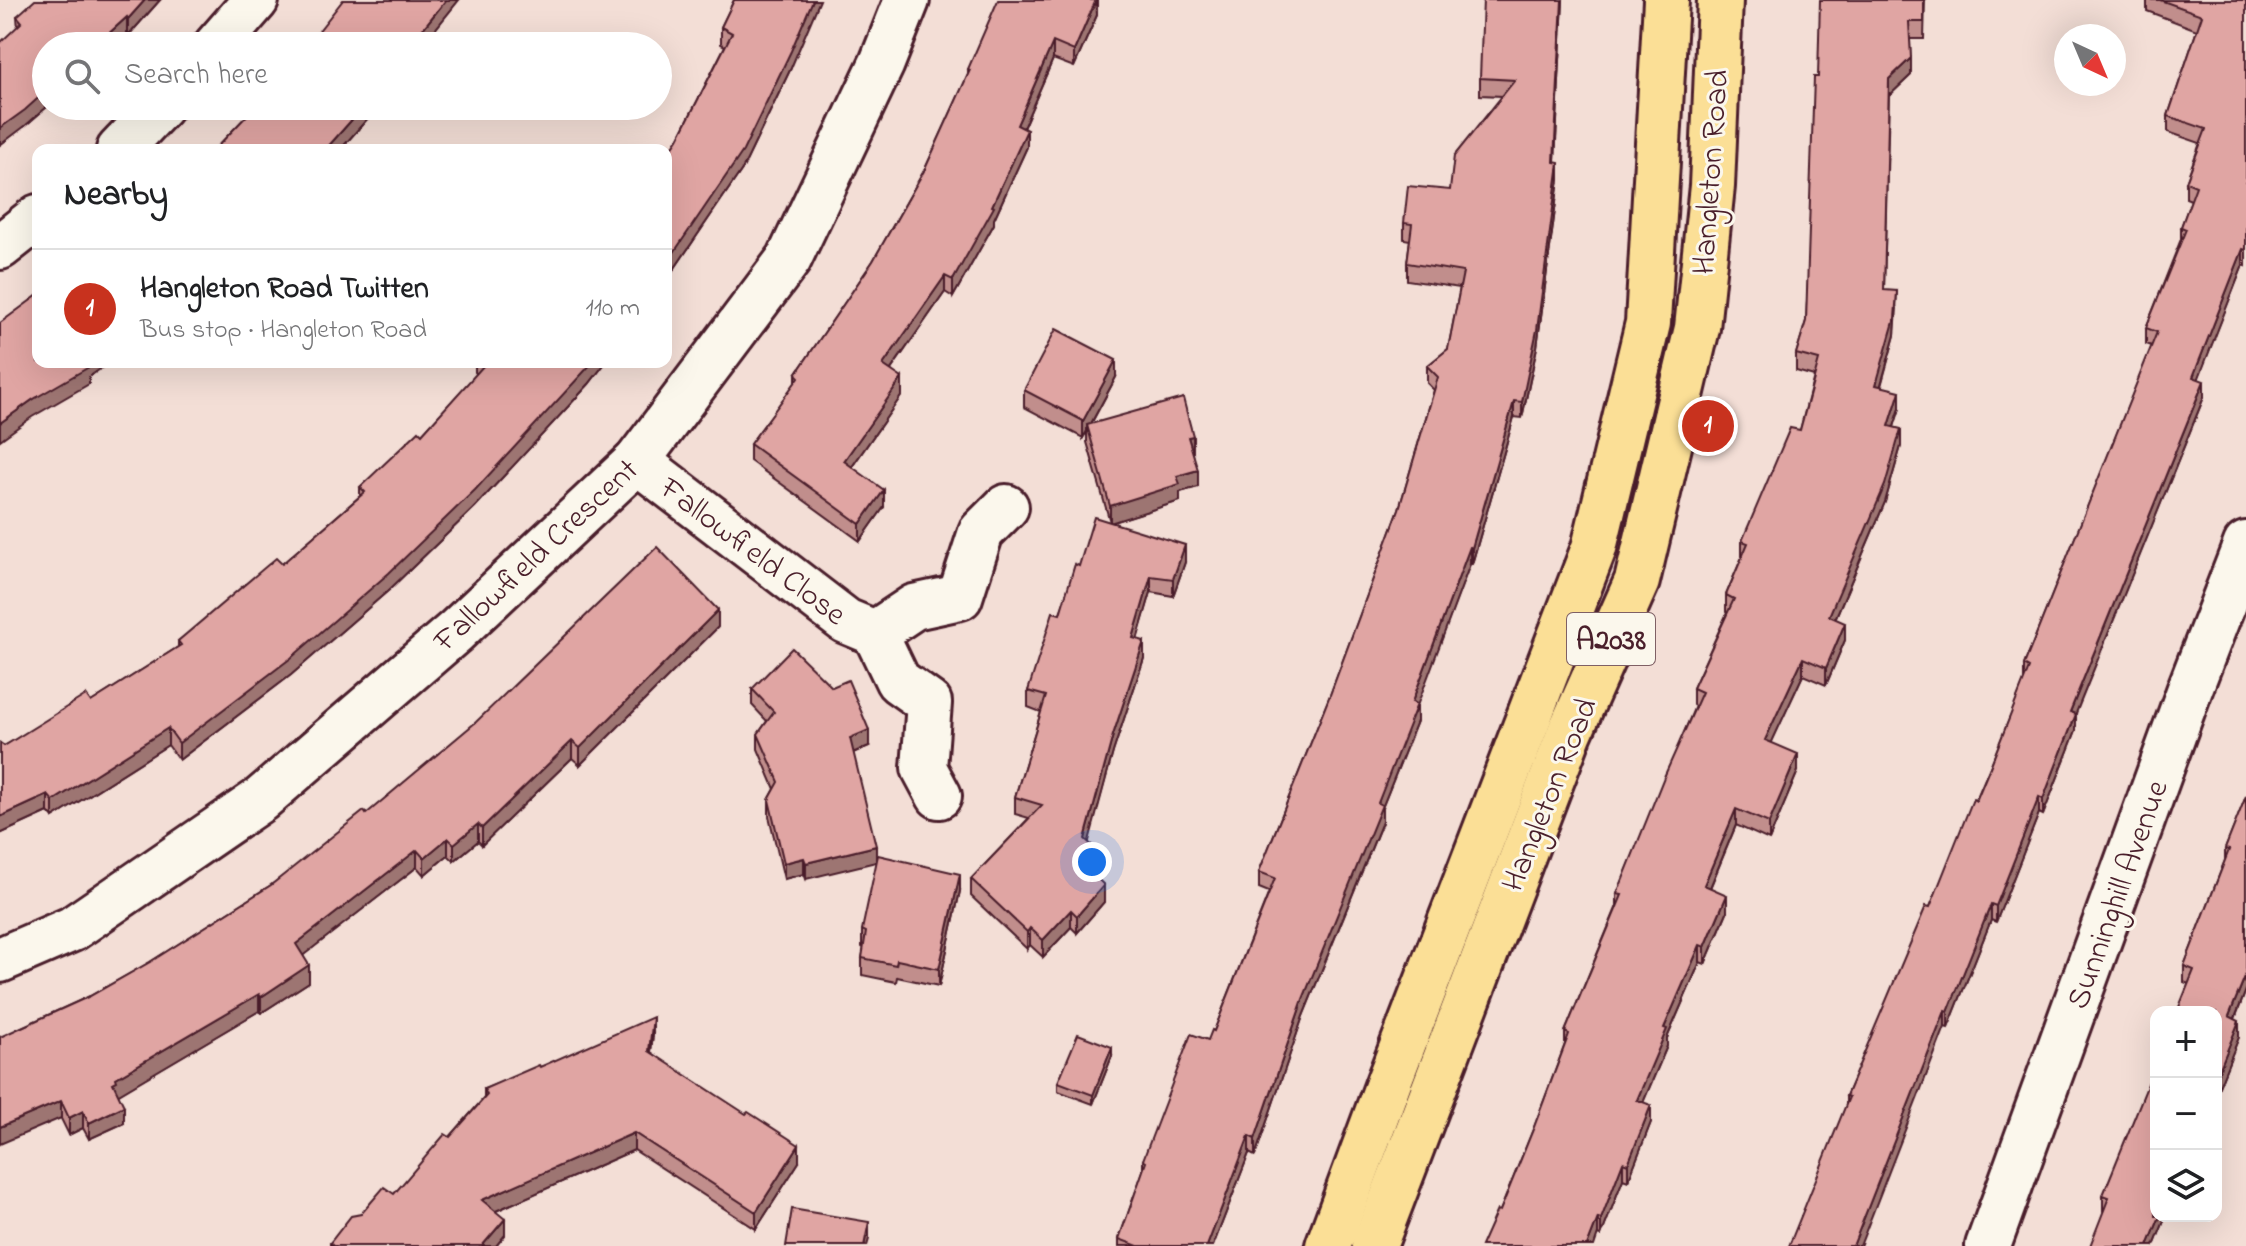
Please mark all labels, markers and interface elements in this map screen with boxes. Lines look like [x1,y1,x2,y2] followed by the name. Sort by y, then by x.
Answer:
[2054,24,2126,96] north arrow
[32,32,672,120] search box
[60,54,104,98] icon: search
[124,54,268,98] text: Search here
[1682,68,1743,276] street label: Hangleton Road
[64,171,168,221] text: Nearby
[140,268,429,312] text: Hangleton Road Twitten
[86,290,94,328] text: 1
[586,290,640,328] text: 110 m
[140,312,427,350] text: Bus stop · Hangleton Road
[1682,396,1734,456] pin: 1
[423,449,651,665] street label: Fallowfield Crescent
[648,466,856,639] street label: Fallowfield Close
[1567,613,1655,665] road number: A2038
[1491,691,1611,899] street label: Hangleton Road
[2056,774,2183,1016] street label: Sunninghill Avenue
[1072,842,1112,882] your location
[2150,1006,2222,1222] map controls
[2150,1006,2222,1078] button: +
[2150,1078,2222,1150] button: −
[2150,1150,2222,1222] button: layers

